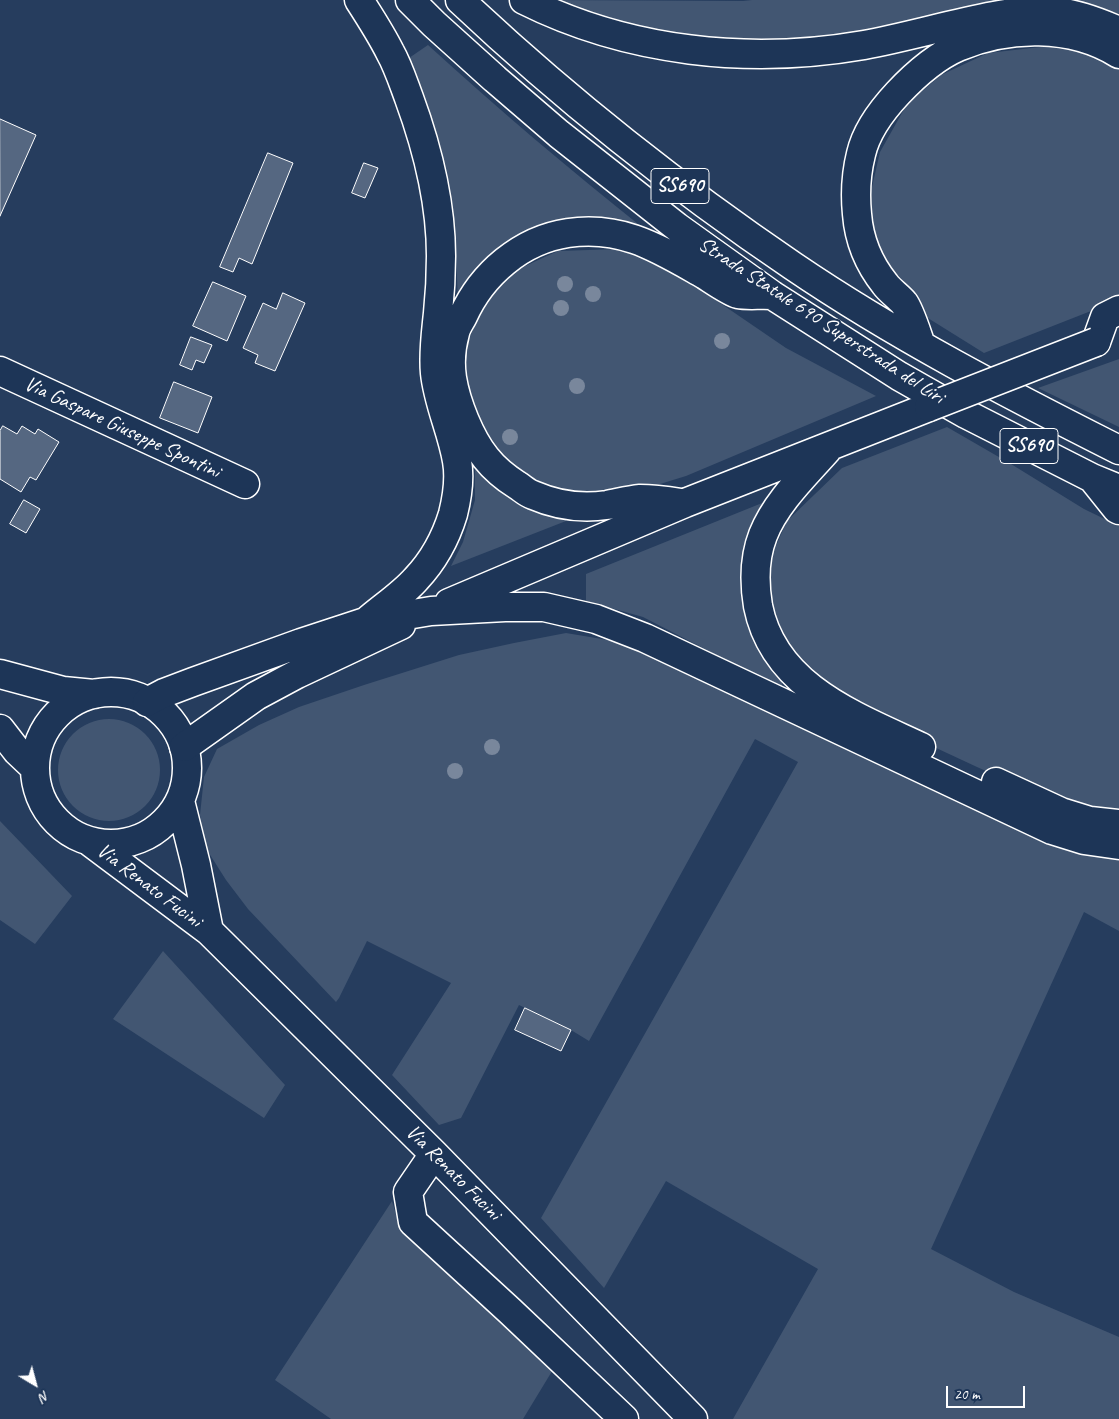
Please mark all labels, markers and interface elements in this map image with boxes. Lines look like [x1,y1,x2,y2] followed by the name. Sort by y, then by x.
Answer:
[651,168,709,204] road number: SS690
[693,232,949,410] street label: Strada Statale 690 Superstrada del Liri
[20,372,224,484] street label: Via Gaspare Giuseppe Spontini
[1000,428,1058,464] road number: SS690
[92,838,206,934] street label: Via Renato Fucini
[400,1120,506,1226] street label: Via Renato Fucini
[10,1359,60,1409] north arrow
[949,1376,1028,1408] scale bar
[954,1385,980,1404] text: 20 m
[36,1387,53,1406] text: N

